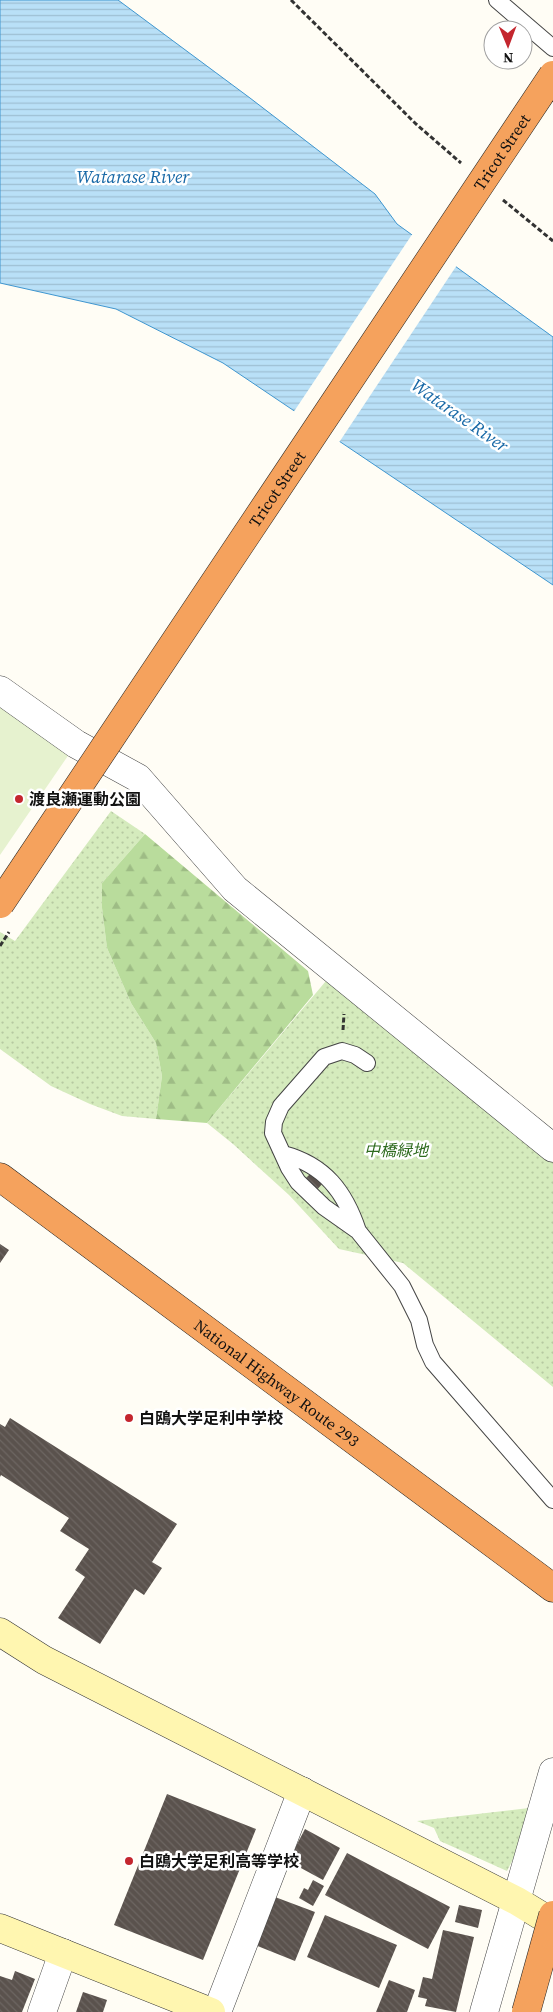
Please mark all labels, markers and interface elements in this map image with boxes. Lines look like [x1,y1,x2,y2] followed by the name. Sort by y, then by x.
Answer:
[483,20,533,70] north arrow
[503,48,514,68] text: N
[468,109,536,194] street label: Tricot Street
[77,164,190,189] water label: Watarase River
[407,372,514,458] water label: Watarase River
[243,446,311,531] street label: Tricot Street
[29,788,141,810] place label: 渡良瀬運動公園
[13,793,25,805] marker: 渡良瀬運動公園
[364,1139,430,1161] park label: 中橋緑地
[190,1314,364,1452] street label: National Highway Route 293
[139,1407,283,1429] place label: 白鴎大学足利中学校
[123,1412,135,1424] marker: 白鴎大学足利中学校
[139,1850,299,1872] place label: 白鴎大学足利高等学校
[123,1855,135,1867] marker: 白鴎大学足利高等学校

